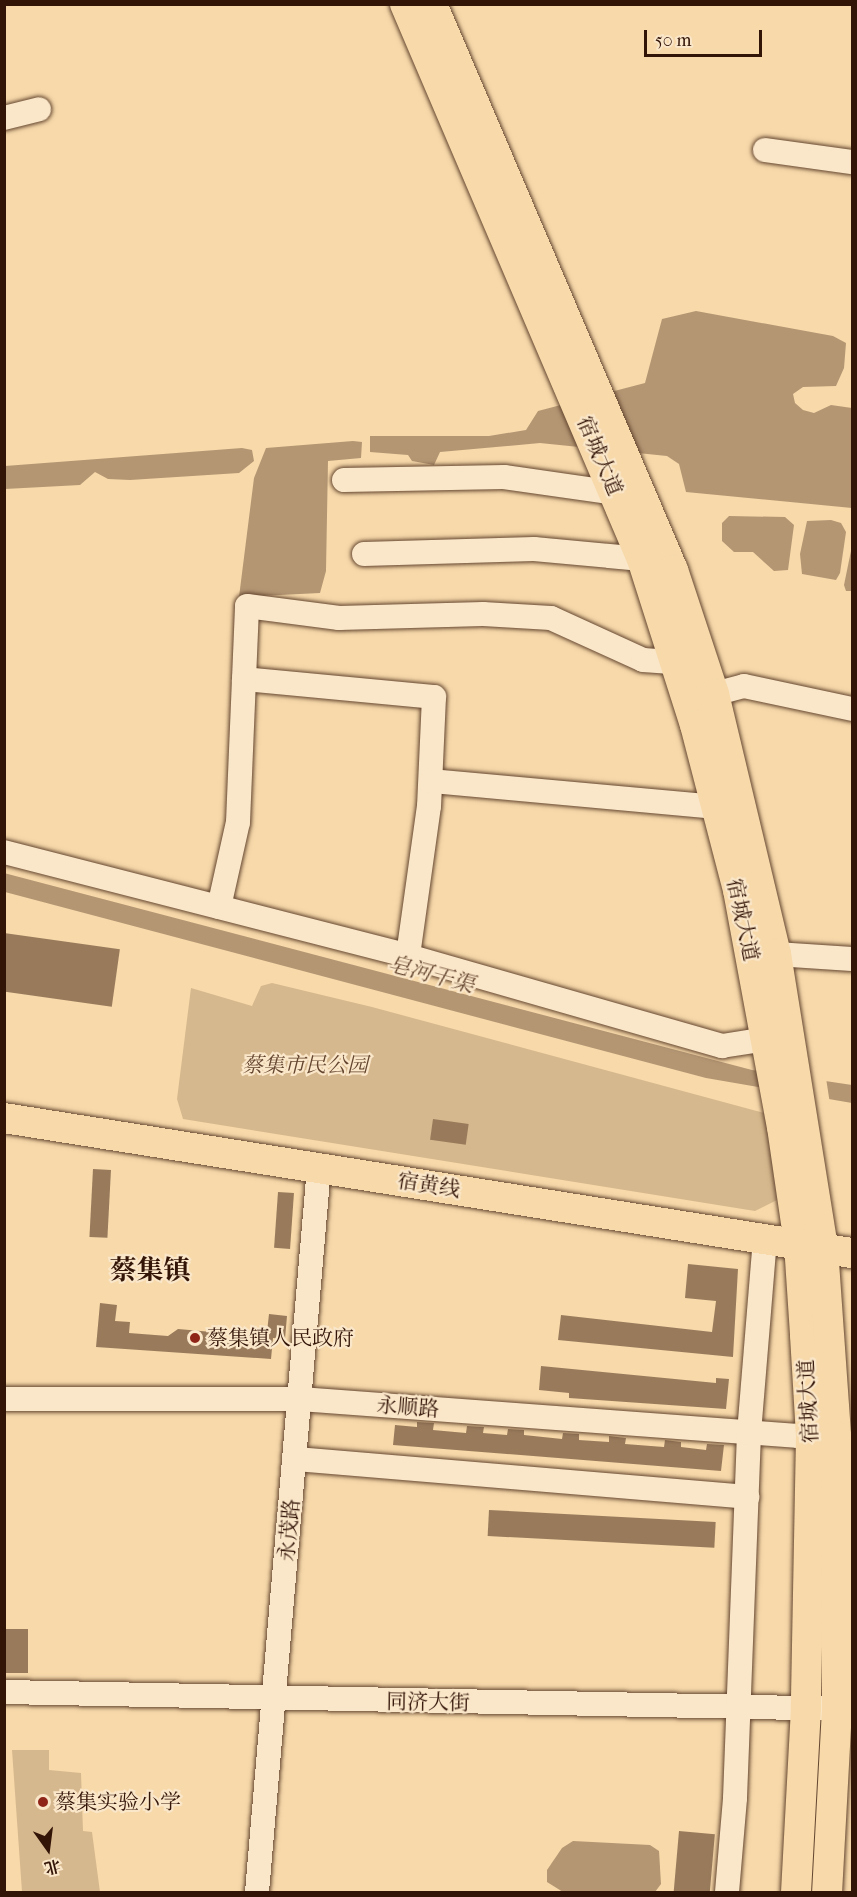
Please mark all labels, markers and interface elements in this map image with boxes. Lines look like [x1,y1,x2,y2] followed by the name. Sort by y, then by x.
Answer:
[647,18,766,56] scale bar
[655,30,691,51] text: 50 m
[572,412,628,500] street label: 宿城大道
[722,876,764,964] street label: 宿城大道
[385,951,477,999] water label: 皂河干渠
[242,1052,368,1078] park label: 蔡集市民公园
[396,1168,462,1202] street label: 宿黄线
[110,1255,190,1287] district label: 蔡集镇
[207,1325,354,1351] place label: 蔡集镇人民政府
[188,1331,202,1345] marker: 蔡集镇人民政府
[793,1358,823,1444] street label: 宿城大道
[376,1392,440,1422] street label: 永顺路
[274,1498,304,1562] street label: 永茂路
[386,1689,470,1715] street label: 同济大街
[55,1789,181,1815] place label: 蔡集实验小学
[36,1795,50,1809] marker: 蔡集实验小学
[18,1819,78,1879] north arrow
[42,1856,63,1878] text: 北

